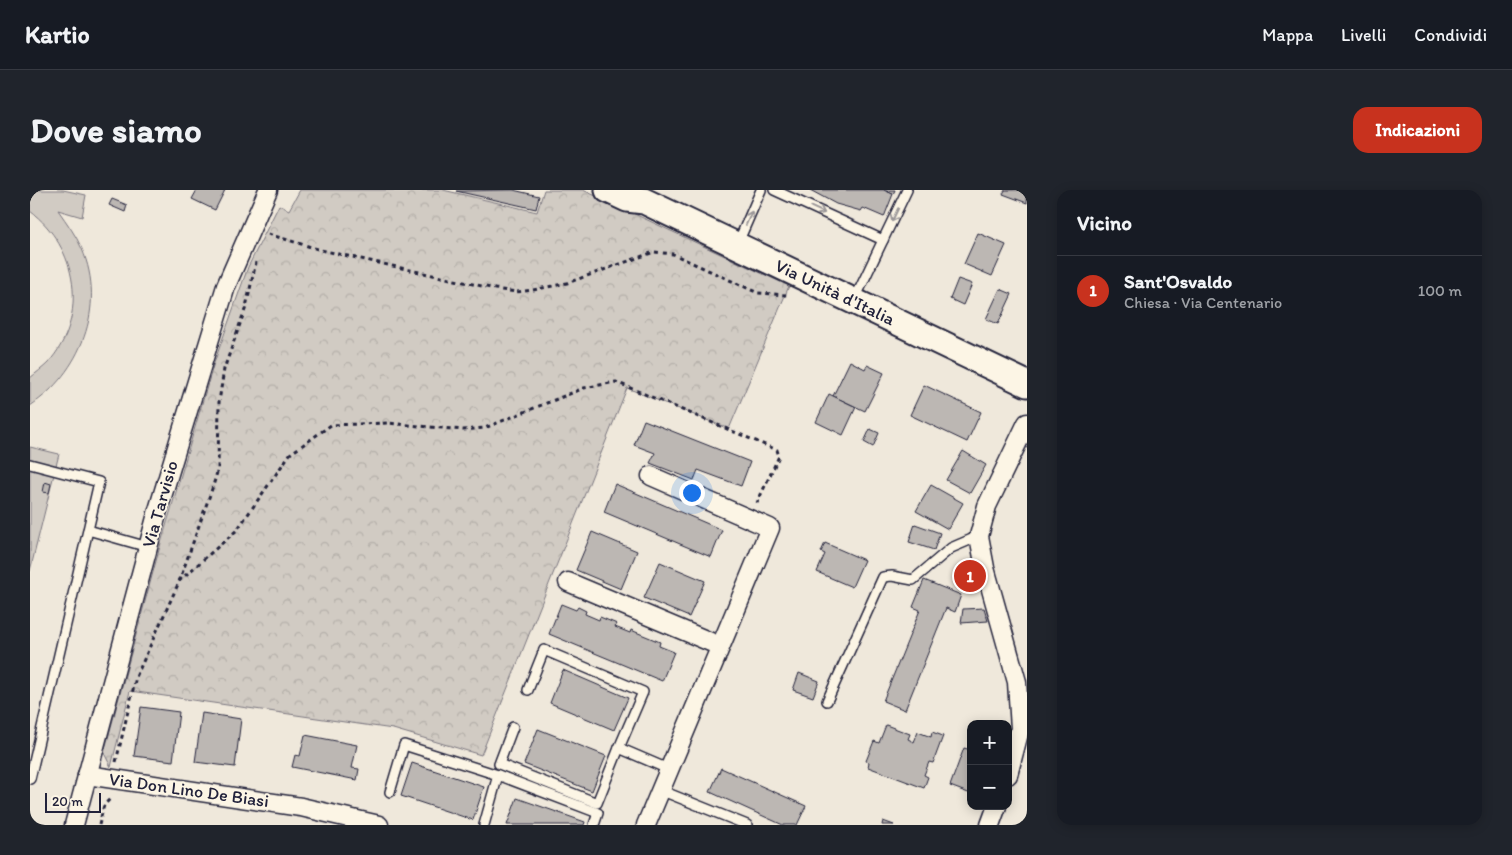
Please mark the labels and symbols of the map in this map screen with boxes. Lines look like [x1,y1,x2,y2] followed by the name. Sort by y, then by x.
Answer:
[811,206,826,216] one-way arrow
[890,207,900,222] one-way arrow
[744,211,754,226] one-way arrow
[772,254,899,331] street label: Via Unità d'Italia
[137,458,183,550] street label: Via Tarvisio
[679,480,705,506] your location
[954,557,986,595] pin: 1
[108,768,270,812] street label: Via Don Lino De Biasi
[45,790,101,813] scale bar

